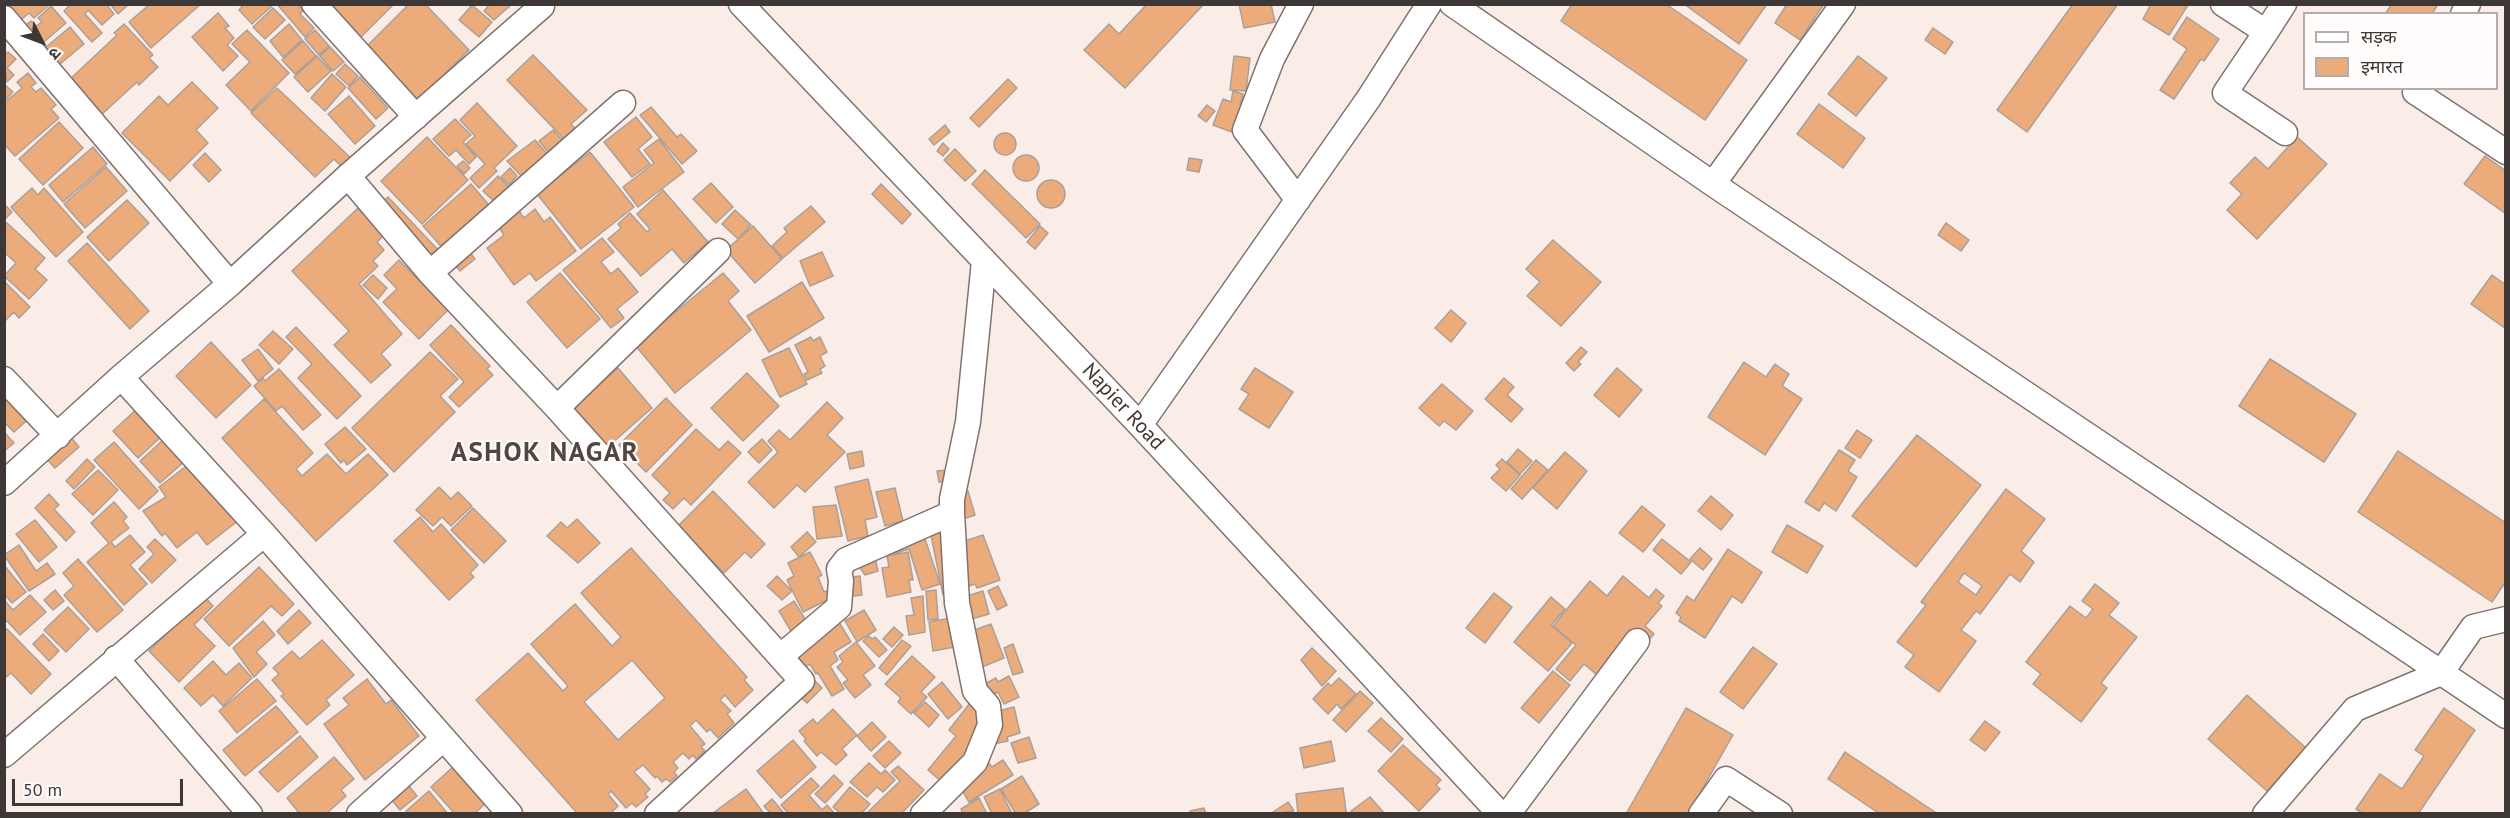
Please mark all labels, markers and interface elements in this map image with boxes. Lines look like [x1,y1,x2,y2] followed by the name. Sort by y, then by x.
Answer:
[12,12,72,72] north arrow
[2303,12,2498,90] legend
[2361,25,2397,48] text: सड़क
[45,44,66,64] text: उ
[2361,55,2403,78] text: इमारत
[1076,358,1170,456] street label: Napier Road
[451,437,639,469] district label: ASHOK NAGAR
[15,767,186,805] scale bar
[23,778,62,801] text: 50 m

